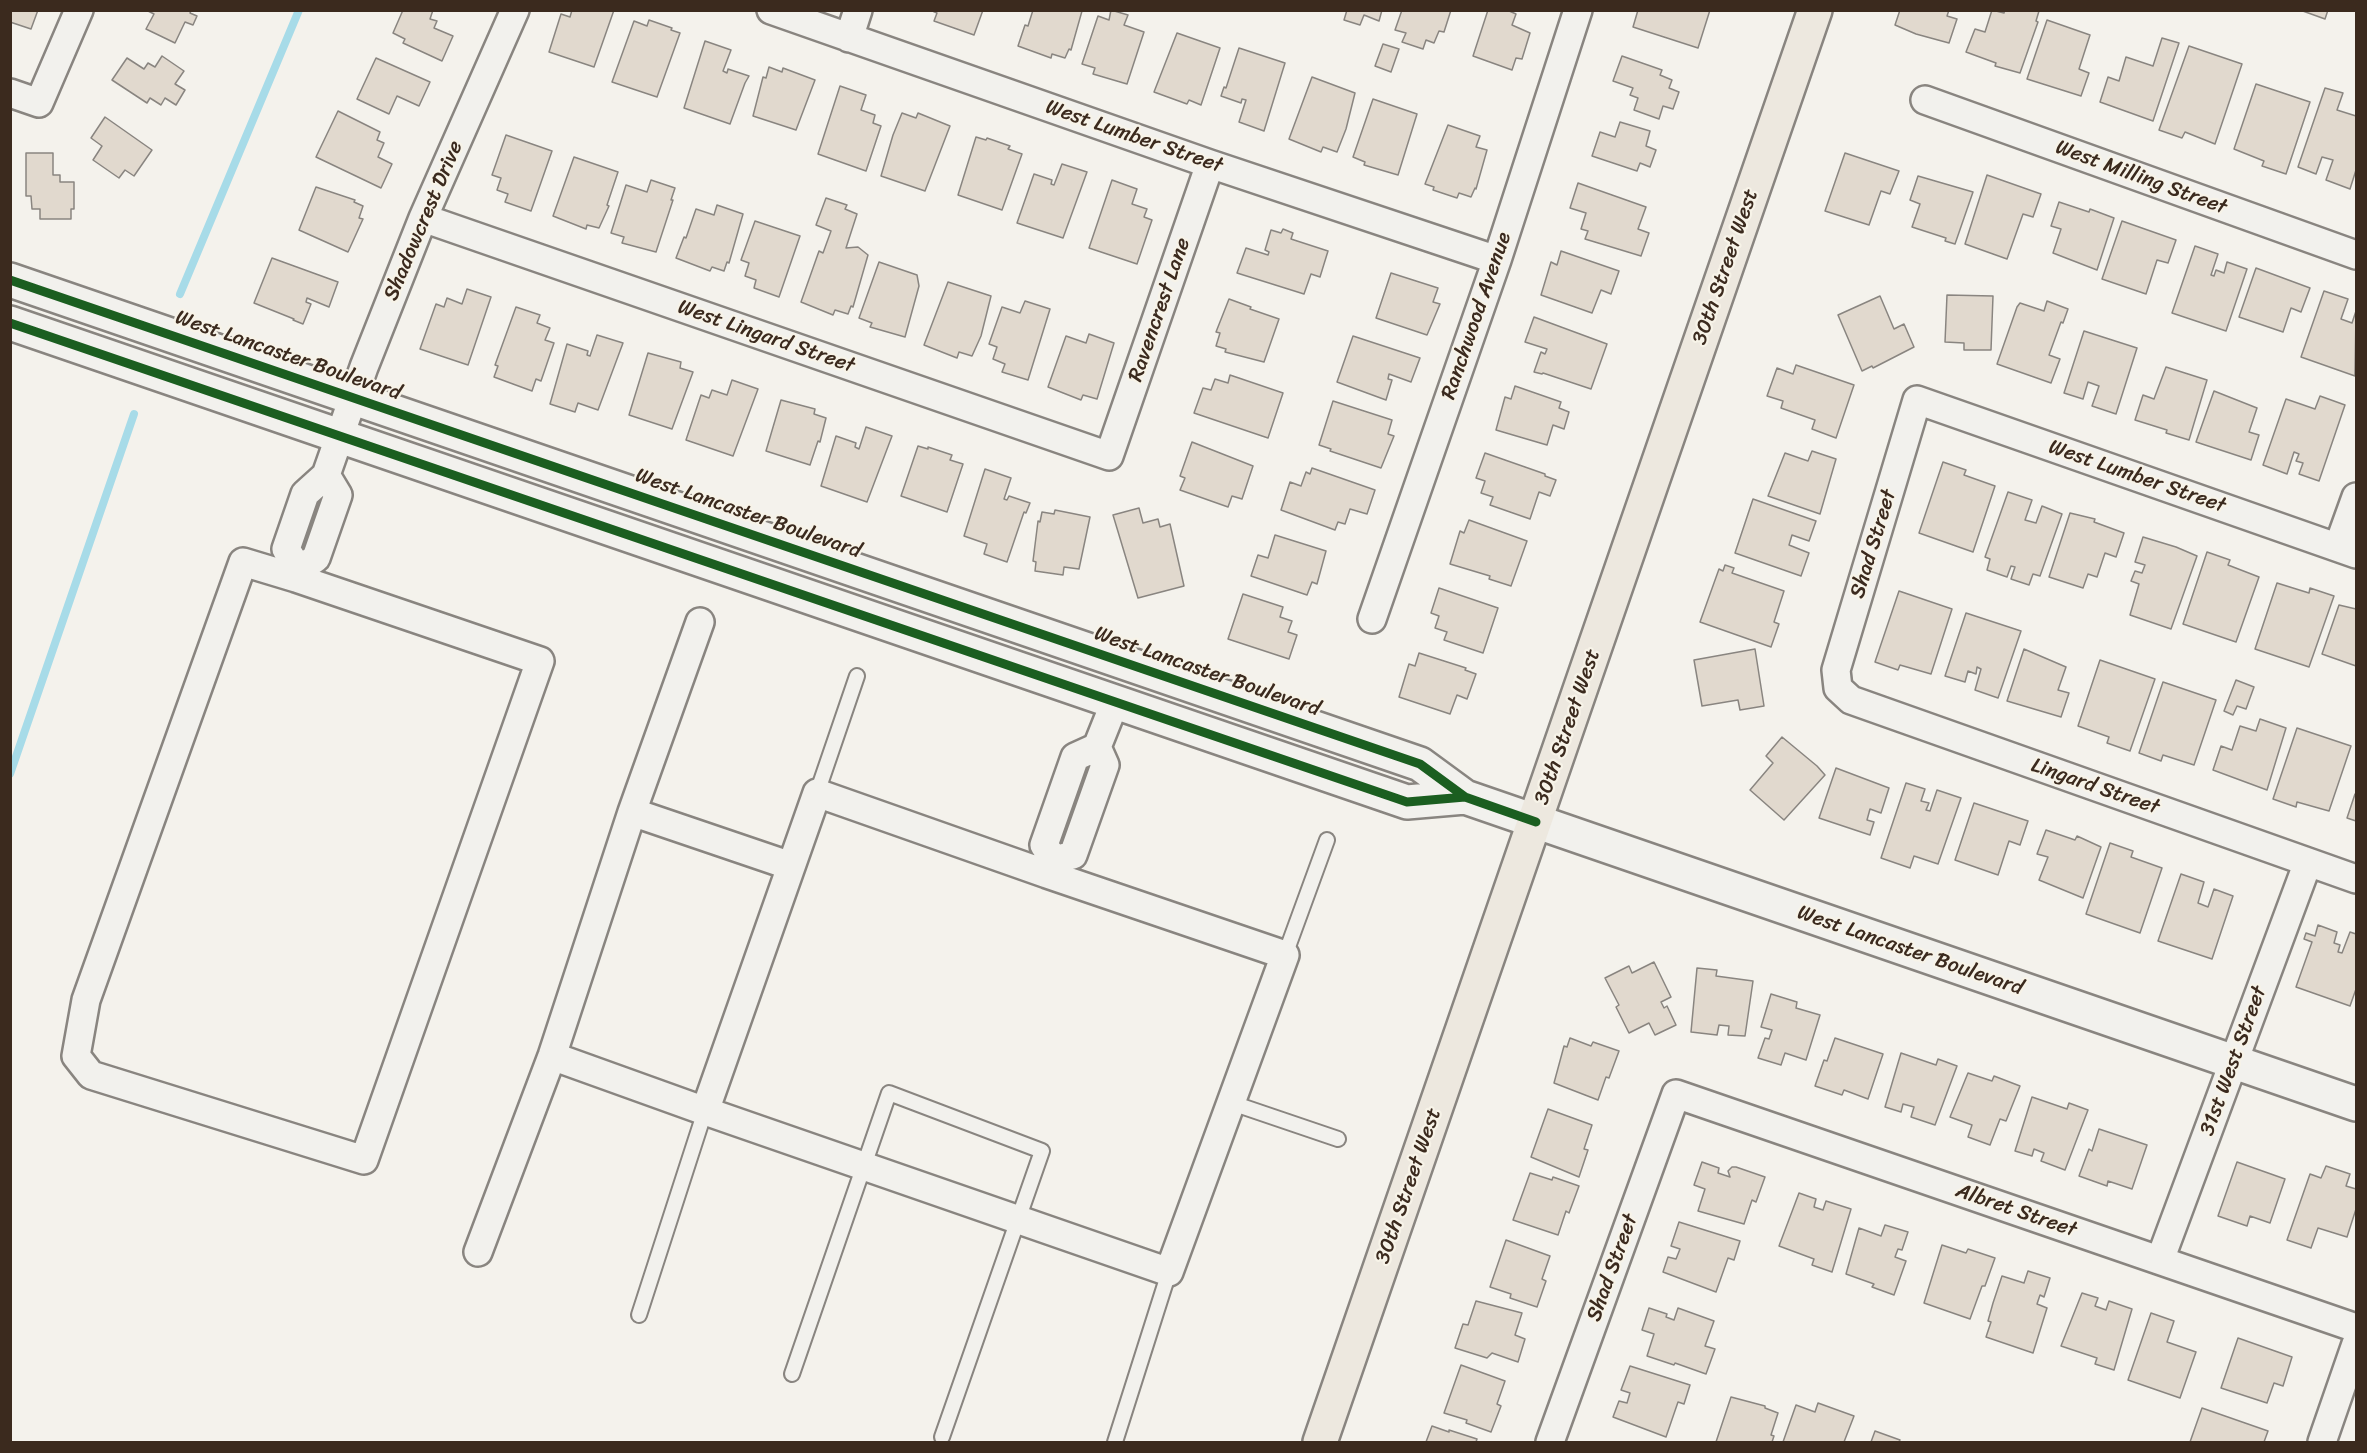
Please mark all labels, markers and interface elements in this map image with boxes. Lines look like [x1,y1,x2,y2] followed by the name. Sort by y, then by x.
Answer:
[1042,95,1226,179] street label: West Lumber Street
[2052,135,2230,221] street label: West Milling Street
[379,137,469,305] street label: Shadowcrest Drive
[1688,186,1764,348] street label: 30th Street West
[1437,229,1517,403] street label: Ranchwood Avenue
[1124,235,1196,385] street label: Ravencrest Lane
[674,295,858,379] street label: West Lingard Street
[172,305,404,407] street label: West Lancaster Boulevard
[2045,435,2229,519] street label: West Lumber Street
[632,463,864,565] street label: West Lancaster Boulevard
[1846,487,1902,601] street label: Shad Street
[1091,621,1323,723] street label: West Lancaster Boulevard
[1530,646,1606,808] street label: 30th Street West
[2027,753,2163,821] street label: Lingard Street
[1794,900,2026,1002] street label: West Lancaster Boulevard
[2195,983,2273,1139] street label: 31st West Street
[1371,1105,1447,1267] street label: 30th Street West
[1952,1179,2080,1243] street label: Albret Street
[1582,1211,1644,1325] street label: Shad Street

